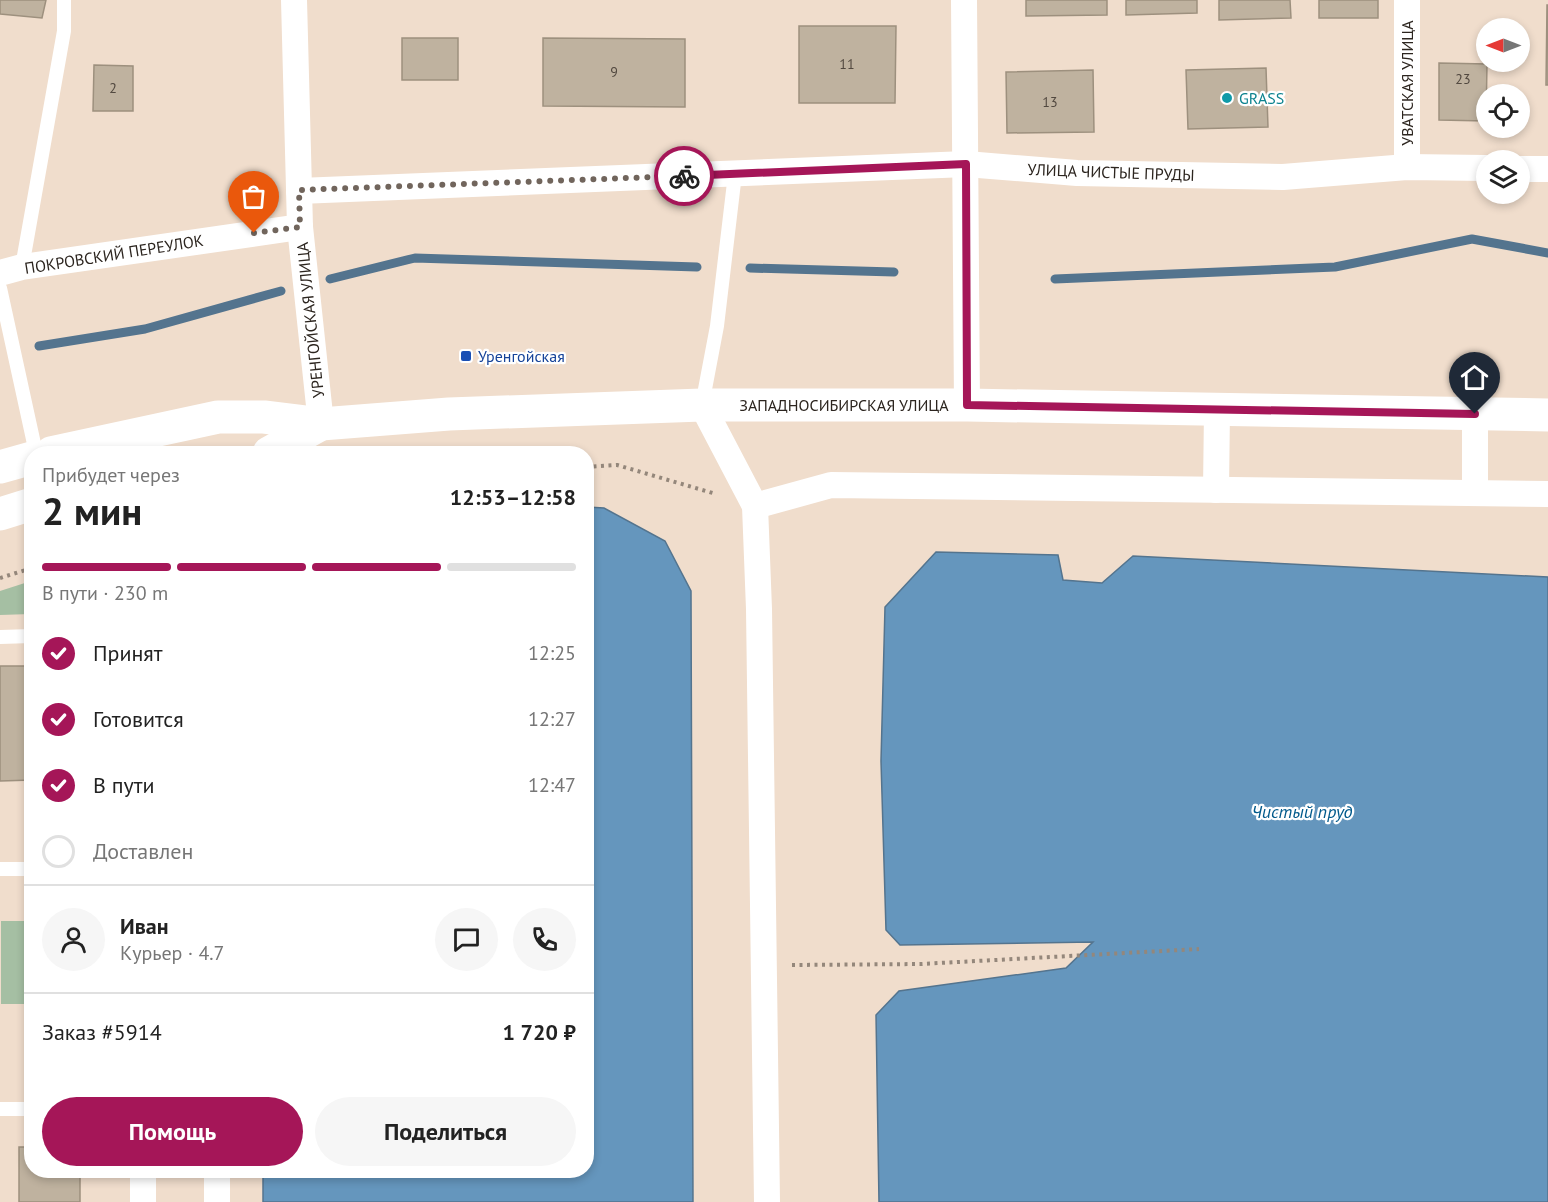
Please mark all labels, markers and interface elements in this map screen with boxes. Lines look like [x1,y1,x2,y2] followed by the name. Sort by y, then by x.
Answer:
[1476,18,1530,72] north arrow
[1476,18,1530,204] map controls
[1397,20,1417,146] street label: УВАТСКАЯ УЛИЦА
[839,55,855,73] house number: 11
[610,63,618,81] house number: 9
[1455,70,1471,88] house number: 23
[109,79,117,97] house number: 2
[1476,84,1530,138] button: locate
[1239,88,1284,108] place label: GRASS
[1220,91,1234,105] marker: GRASS
[1042,93,1058,111] house number: 13
[654,146,714,206] courier
[1476,150,1530,204] button: layers
[1027,159,1195,185] street label: УЛИЦА ЧИСТЫЕ ПРУДЫ
[668,160,701,193] icon: bike
[228,171,279,233] pin
[237,180,270,213] icon: bag
[23,230,205,278] street label: ПОКРОВСКИЙ ПЕРЕУЛОК
[292,241,328,399] street label: УРЕНГОЙСКАЯ УЛИЦА
[478,346,565,366] place label: Уренгойская
[459,349,473,363] marker: Уренгойская
[1449,352,1500,414] pin
[1458,361,1491,394] icon: home
[739,395,949,415] street label: ЗАПАДНОСИБИРСКАЯ УЛИЦА
[42,462,180,488] text: Прибудет через
[450,483,576,511] text: 12:53–12:58
[42,485,142,536] text: 2 мин
[42,580,168,606] text: В пути · 230 m
[42,637,75,670] icon: check
[93,639,163,667] text: Принят
[528,640,576,666] text: 12:25
[42,703,75,736] icon: check
[93,705,184,733] text: Готовится
[528,706,576,732] text: 12:27
[42,769,75,802] icon: check
[93,771,155,799] text: В пути
[528,772,576,798] text: 12:47
[1251,800,1353,823] water label: Чистый пруд
[93,837,193,865] text: Доставлен
[42,908,105,971] button: person
[435,908,498,971] button: chat
[513,908,576,971] button: phone
[120,912,169,940] text: Иван
[120,940,224,966] text: Курьер · 4.7
[42,1018,162,1046] text: Заказ #5914
[502,1018,576,1046] text: 1 720 ₽
[42,1097,303,1166] button: Помощь
[315,1097,576,1166] button: Поделиться

